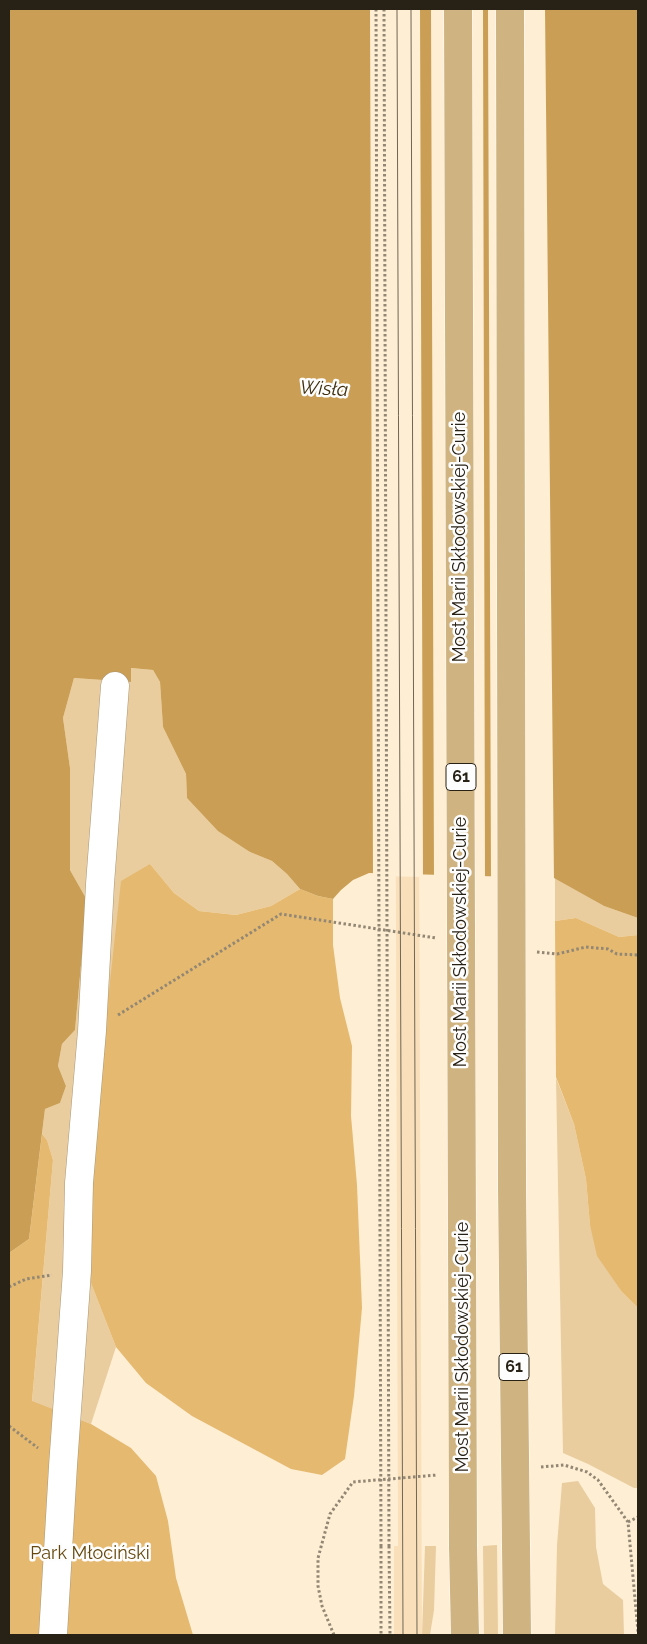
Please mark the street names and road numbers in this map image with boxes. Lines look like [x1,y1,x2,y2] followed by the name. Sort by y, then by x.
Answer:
[449,412,471,662] street label: Most Marii Skłodowskiej-Curie
[446,764,476,790] road number: 61
[450,817,472,1067] street label: Most Marii Skłodowskiej-Curie
[452,1222,474,1472] street label: Most Marii Skłodowskiej-Curie
[499,1354,529,1380] road number: 61

